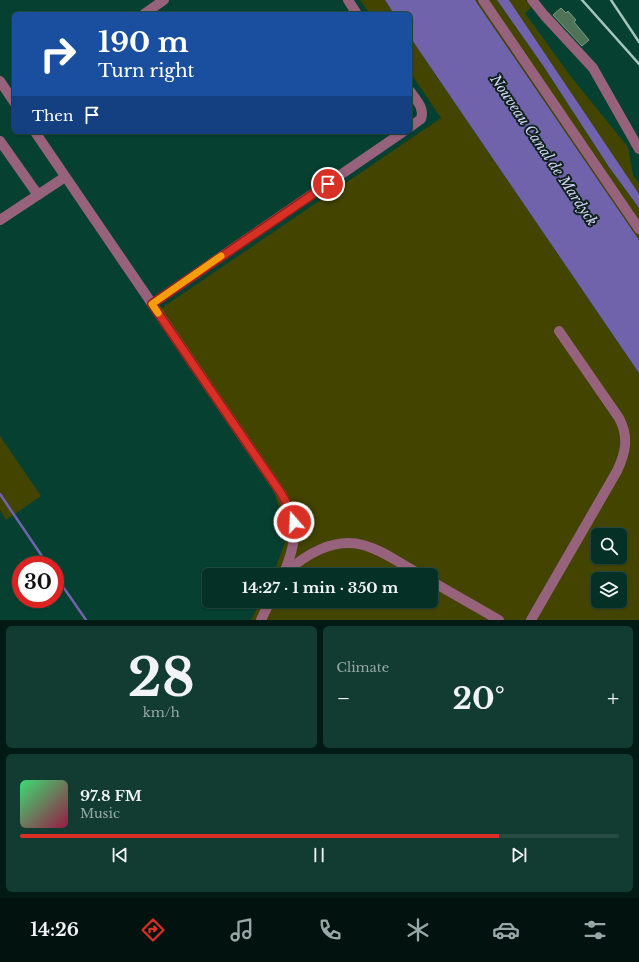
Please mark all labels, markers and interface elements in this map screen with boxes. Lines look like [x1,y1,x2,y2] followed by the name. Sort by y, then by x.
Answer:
[98,25,189,60] text: 190 m
[32,28,84,80] icon: right
[98,60,194,82] text: Turn right
[486,70,601,229] water label: Nouveau Canal de Mardyck
[81,104,103,126] icon: arrive
[32,106,73,125] text: Then
[311,167,345,201] pin
[317,173,339,195] icon: arrive
[273,501,315,543] position arrow
[591,528,627,608] map controls
[591,528,627,564] button: search
[12,556,64,608] speed limit sign: 30
[591,572,627,608] button: layers
[242,578,398,597] text: 14:27 · 1 min · 350 m
[128,646,195,710] text: 28
[337,659,389,676] text: Climate
[453,680,505,717] text: 20°
[337,685,350,712] text: −
[607,685,619,712] text: +
[143,704,180,721] text: km/h
[80,786,142,805] text: 97.8 FM
[80,805,120,822] text: Music
[109,844,131,866] icon: previous
[308,844,330,866] icon: pause
[508,844,530,866] icon: next
[139,916,167,944] icon: directions
[228,916,256,944] icon: music
[316,916,344,944] icon: phone
[404,916,432,944] icon: climate
[492,916,520,944] icon: car
[581,916,609,944] icon: filters
[30,919,79,941] text: 14:26

